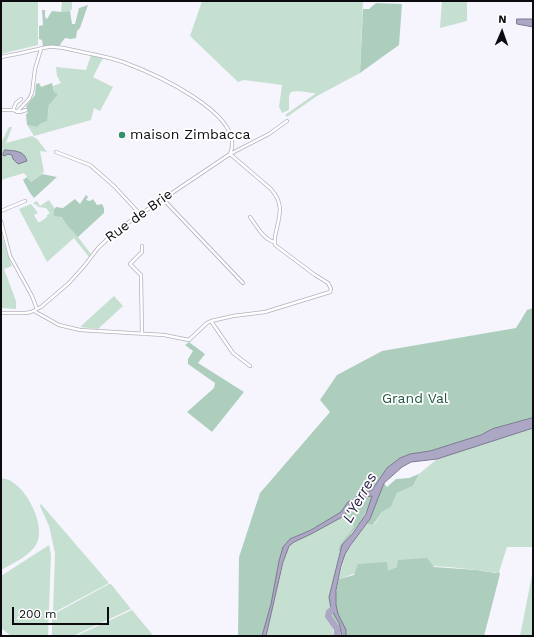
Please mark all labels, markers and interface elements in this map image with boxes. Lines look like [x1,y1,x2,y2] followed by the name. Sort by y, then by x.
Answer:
[482,12,522,52] north arrow
[498,13,507,26] text: N
[130,127,250,143] place label: maison Zimbacca
[117,130,127,140] marker: maison Zimbacca
[102,186,176,246] street label: Rue de Brie
[382,391,448,407] park label: Grand Val
[339,470,381,526] water label: L'Yerres
[14,599,111,625] scale bar
[19,607,56,621] text: 200 m

